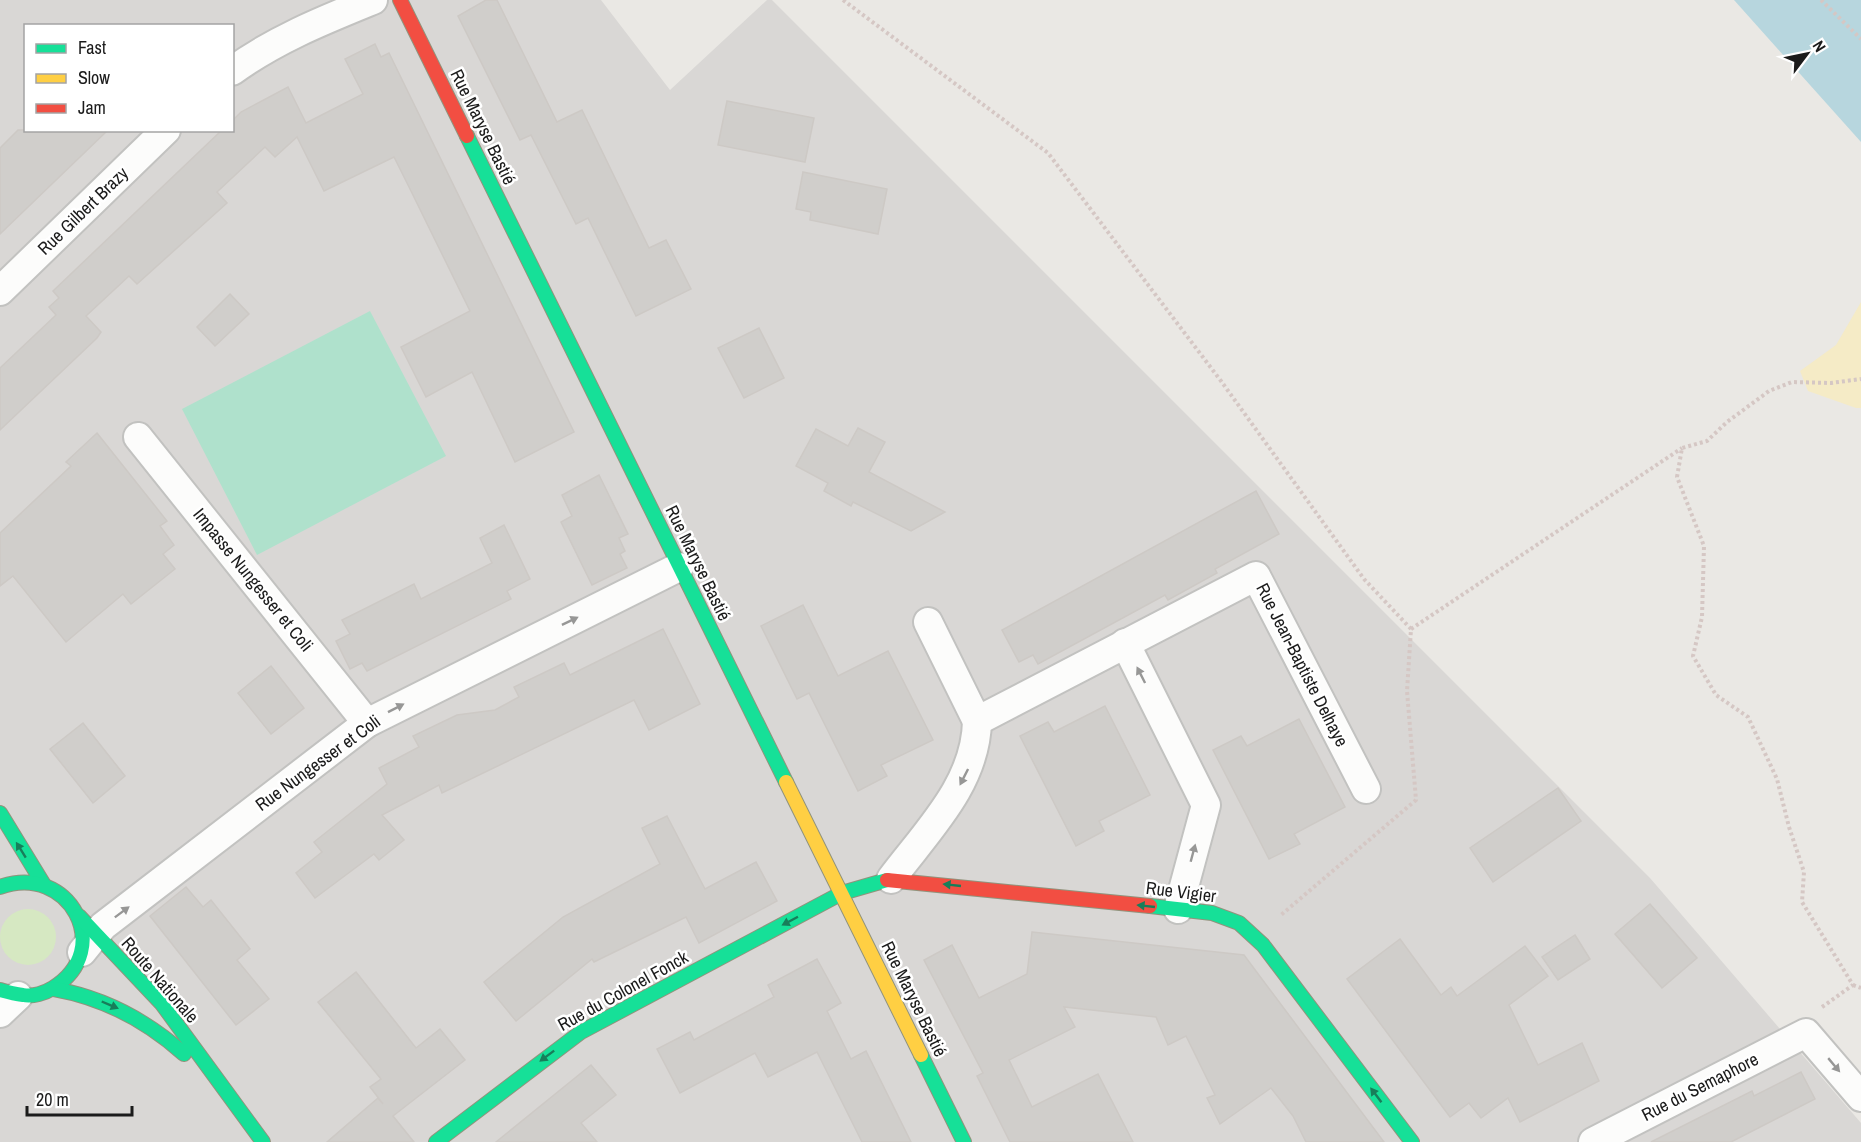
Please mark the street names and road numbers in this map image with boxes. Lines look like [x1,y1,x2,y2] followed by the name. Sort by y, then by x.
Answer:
[445,65,522,189] street label: Rue Maryse Bastié
[32,160,134,260] street label: Rue Gilbert Brazy
[660,501,737,625] street label: Rue Maryse Bastié
[188,503,319,657] street label: Impasse Nungesser et Coli
[1250,579,1355,751] street label: Rue Jean-Baptiste Delhaye
[250,709,385,817] street label: Rue Nungesser et Coli
[1145,875,1218,908] street label: Rue Vigier
[116,931,205,1028] street label: Route Nationale
[876,937,953,1061] street label: Rue Maryse Bastié
[553,944,693,1037] street label: Rue du Colonel Fonck
[1637,1046,1762,1127] street label: Rue du Semaphore

